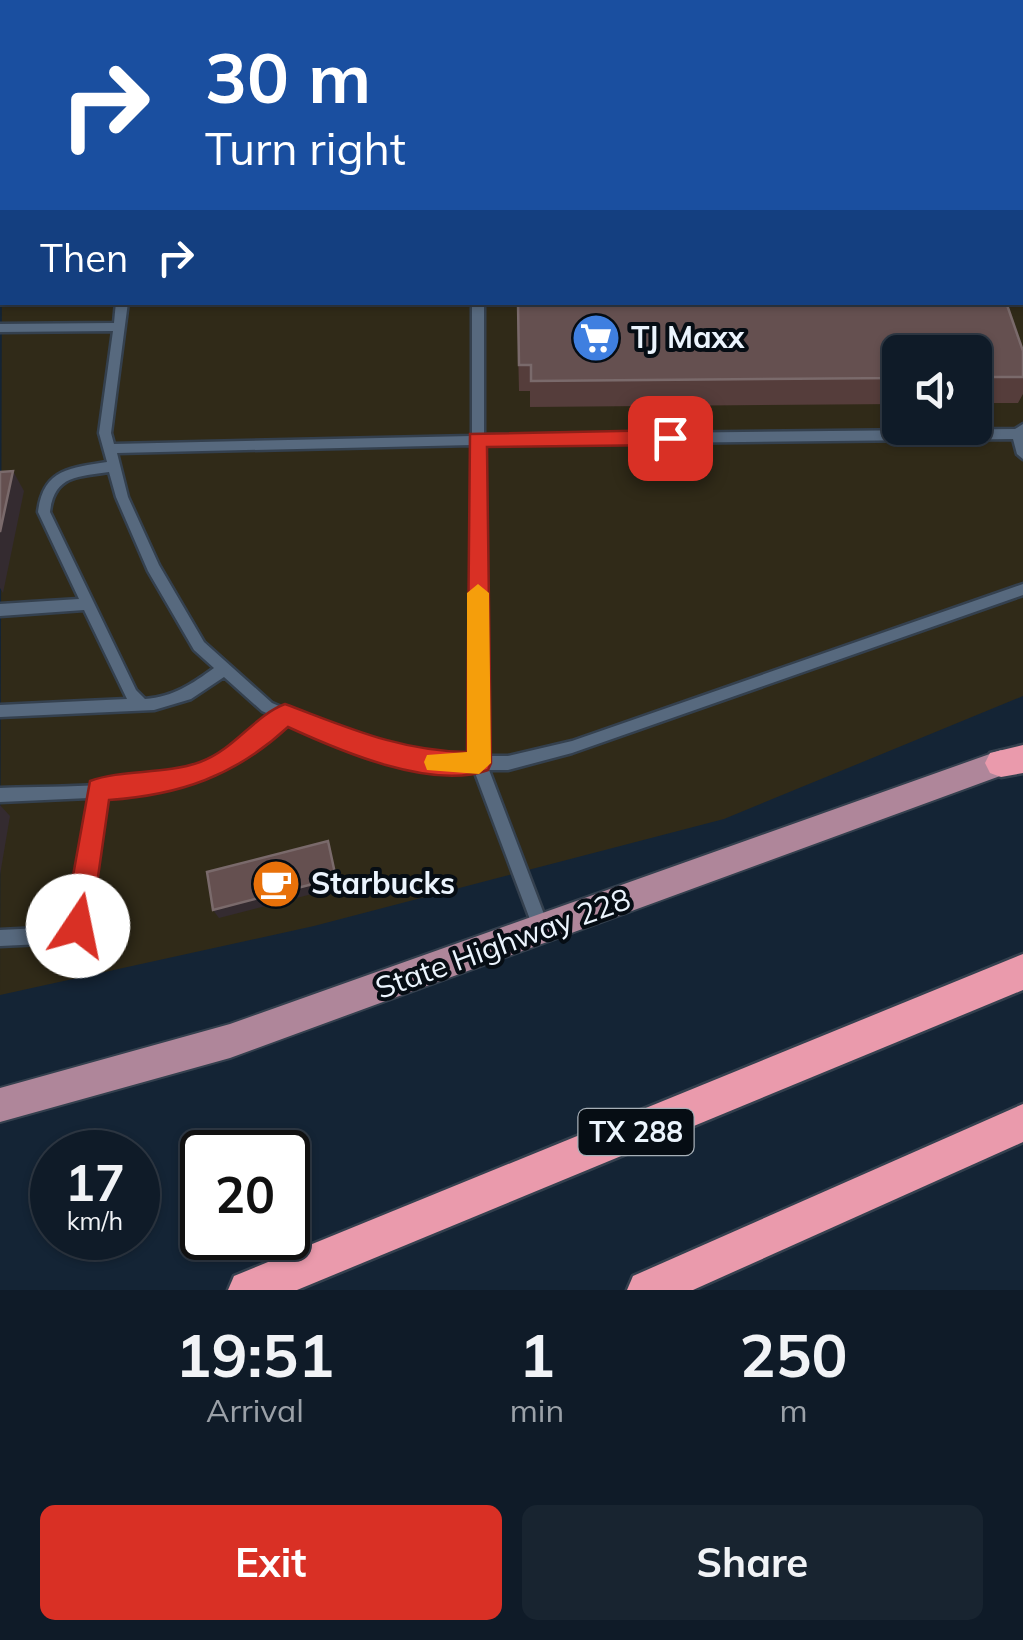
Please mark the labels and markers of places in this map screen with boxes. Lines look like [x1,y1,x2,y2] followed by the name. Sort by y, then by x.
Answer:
[570,312,622,364] supermarket icon: TJ Maxx
[631,318,745,356] place label: TJ Maxx
[628,396,713,481] pin
[250,858,302,910] cafe icon: Starbucks
[311,864,455,902] place label: Starbucks

